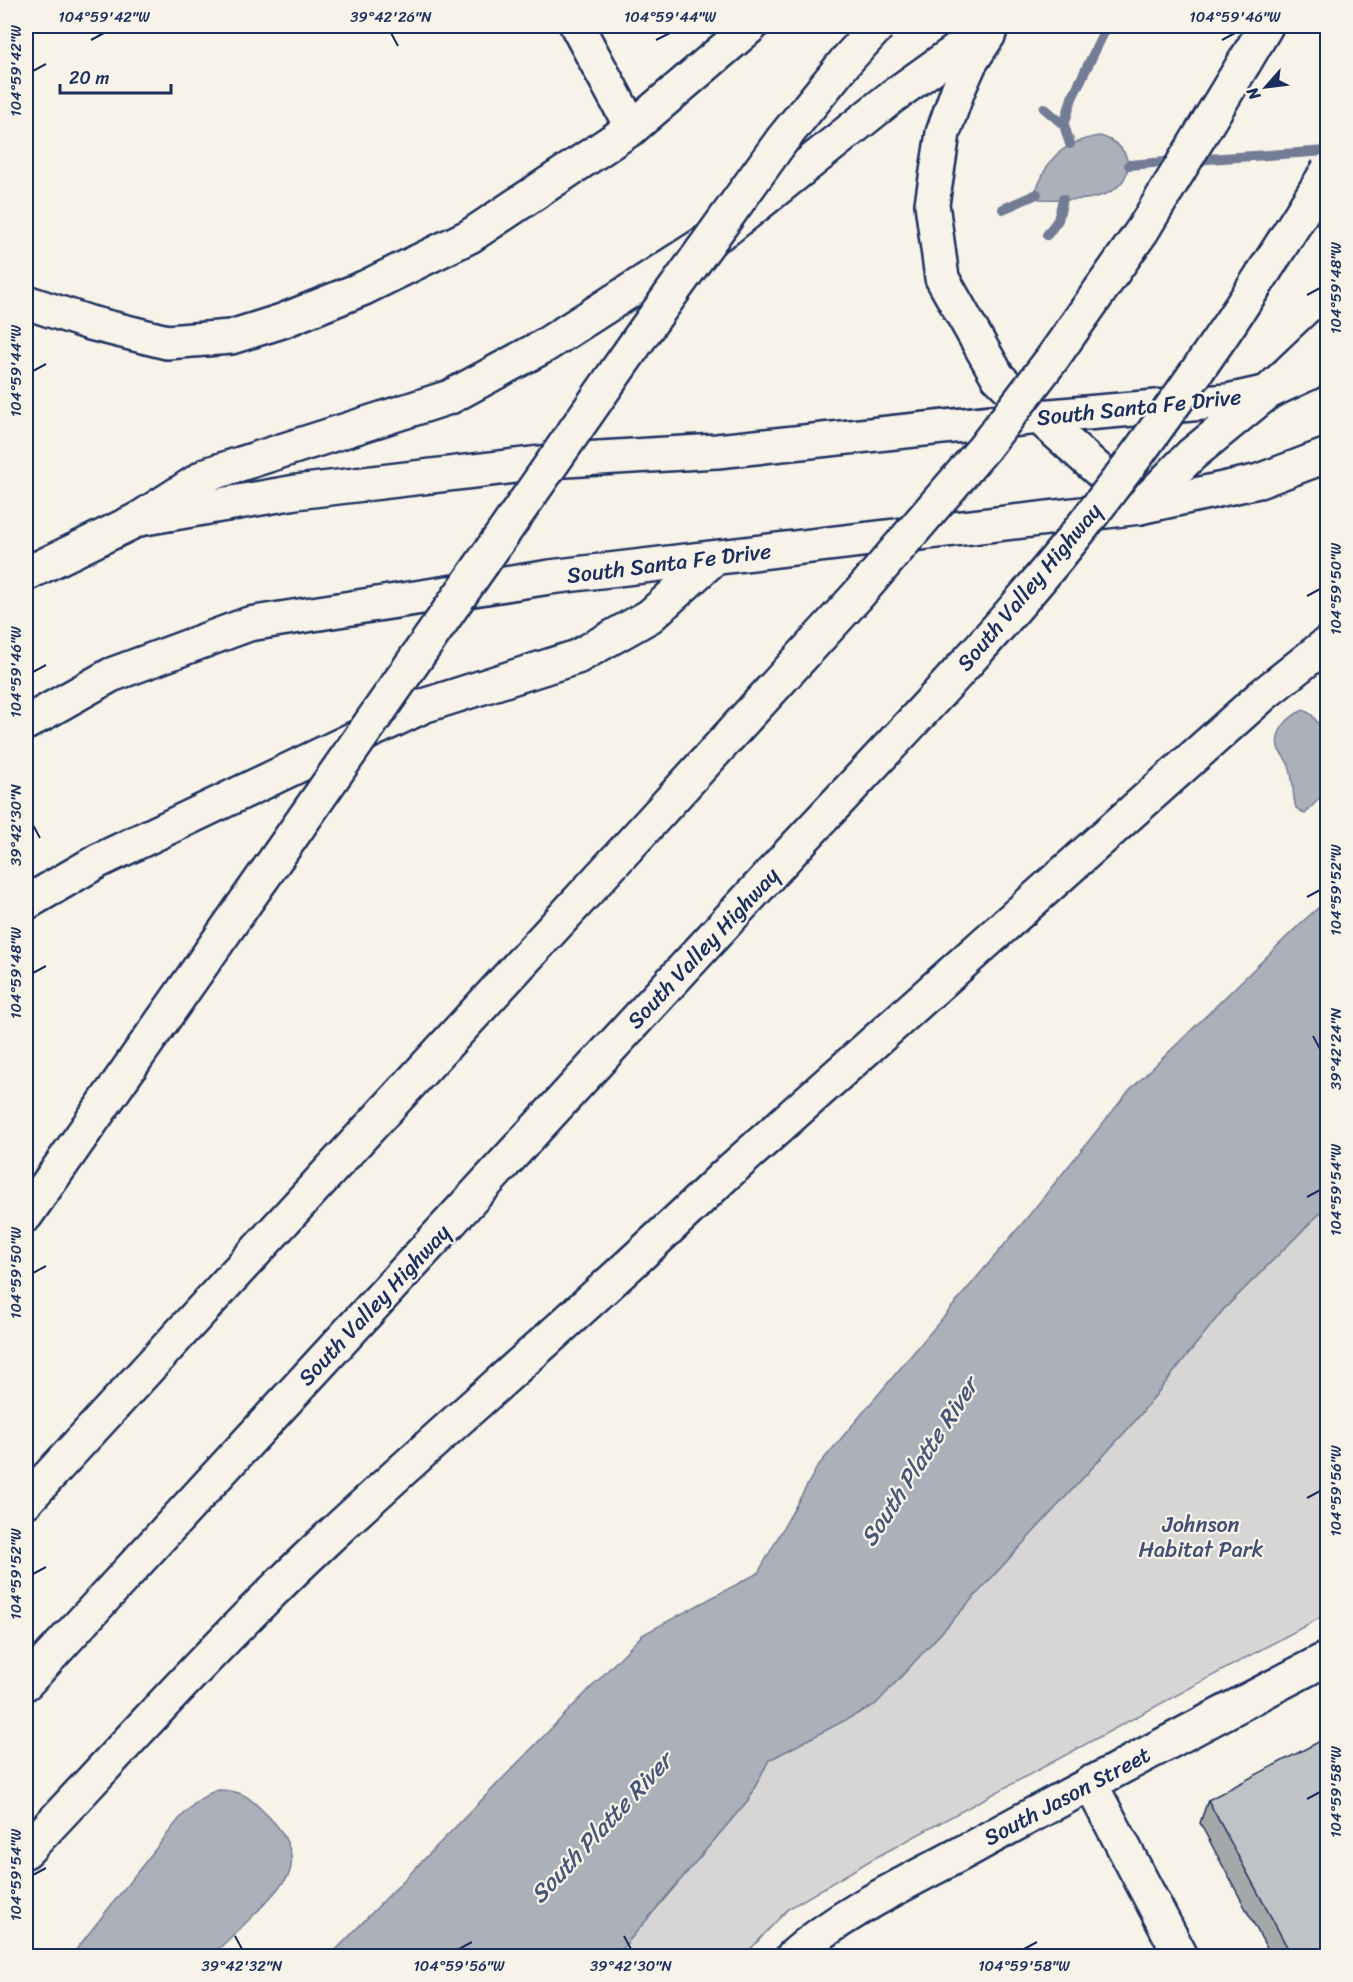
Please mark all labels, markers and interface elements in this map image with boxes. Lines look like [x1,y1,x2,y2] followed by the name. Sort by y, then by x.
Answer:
[58,4,150,30] text: 104°59'42"W
[350,4,432,30] text: 39°42'26"N
[624,4,717,30] text: 104°59'44"W
[1189,4,1281,30] text: 104°59'46"W
[3,25,29,117] text: 104°59'42"W
[60,57,171,95] scale bar
[1236,57,1296,117] north arrow
[69,62,109,94] text: 20 m
[1237,81,1269,106] text: N
[1323,242,1349,334] text: 104°59'48"W
[3,324,29,417] text: 104°59'44"W
[1035,377,1243,437] street label: South Santa Fe Drive
[946,493,1112,680] street label: South Valley Highway
[565,531,773,595] street label: South Santa Fe Drive
[1323,543,1349,635] text: 104°59'50"W
[3,626,29,718] text: 104°59'46"W
[3,783,29,866] text: 39°42'30"N
[1323,844,1349,936] text: 104°59'52"W
[617,857,790,1038] street label: South Valley Highway
[3,927,29,1019] text: 104°59'48"W
[1323,1007,1349,1090] text: 39°42'24"N
[1323,1144,1349,1236] text: 104°59'54"W
[288,1214,461,1395] street label: South Valley Highway
[3,1227,29,1319] text: 104°59'50"W
[848,1366,992,1555] water label: South Platte River
[1323,1445,1349,1537] text: 104°59'56"W
[1138,1505,1264,1569] park label: Johnson Habitat Park
[3,1528,29,1620] text: 104°59'52"W
[976,1735,1158,1857] street label: South Jason Street
[519,1740,685,1913] water label: South Platte River
[1323,1746,1349,1838] text: 104°59'58"W
[3,1829,29,1921] text: 104°59'54"W
[202,1953,283,1979] text: 39°42'32"N
[413,1953,505,1979] text: 104°59'56"W
[590,1953,673,1979] text: 39°42'30"N
[978,1953,1070,1979] text: 104°59'58"W

